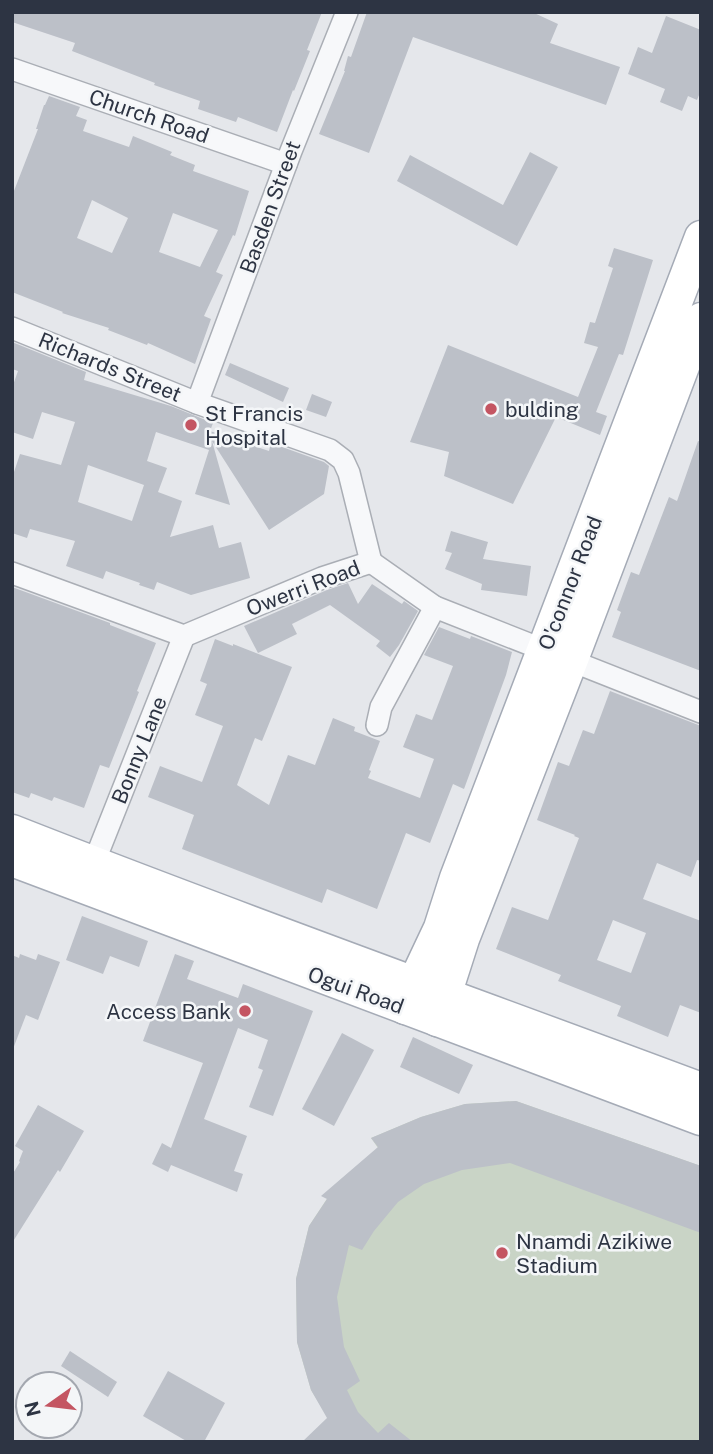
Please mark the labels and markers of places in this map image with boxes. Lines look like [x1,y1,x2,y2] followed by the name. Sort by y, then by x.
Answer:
[505,397,579,422] place label: bulding
[205,401,303,450] place label: St Francis Hospital
[483,401,499,417] marker: bulding
[183,417,199,433] marker: St Francis Hospital
[106,999,231,1024] place label: Access Bank
[237,1003,253,1019] marker: Access Bank
[516,1229,672,1278] place label: Nnamdi Azikiwe Stadium
[494,1245,510,1261] marker: Nnamdi Azikiwe Stadium

